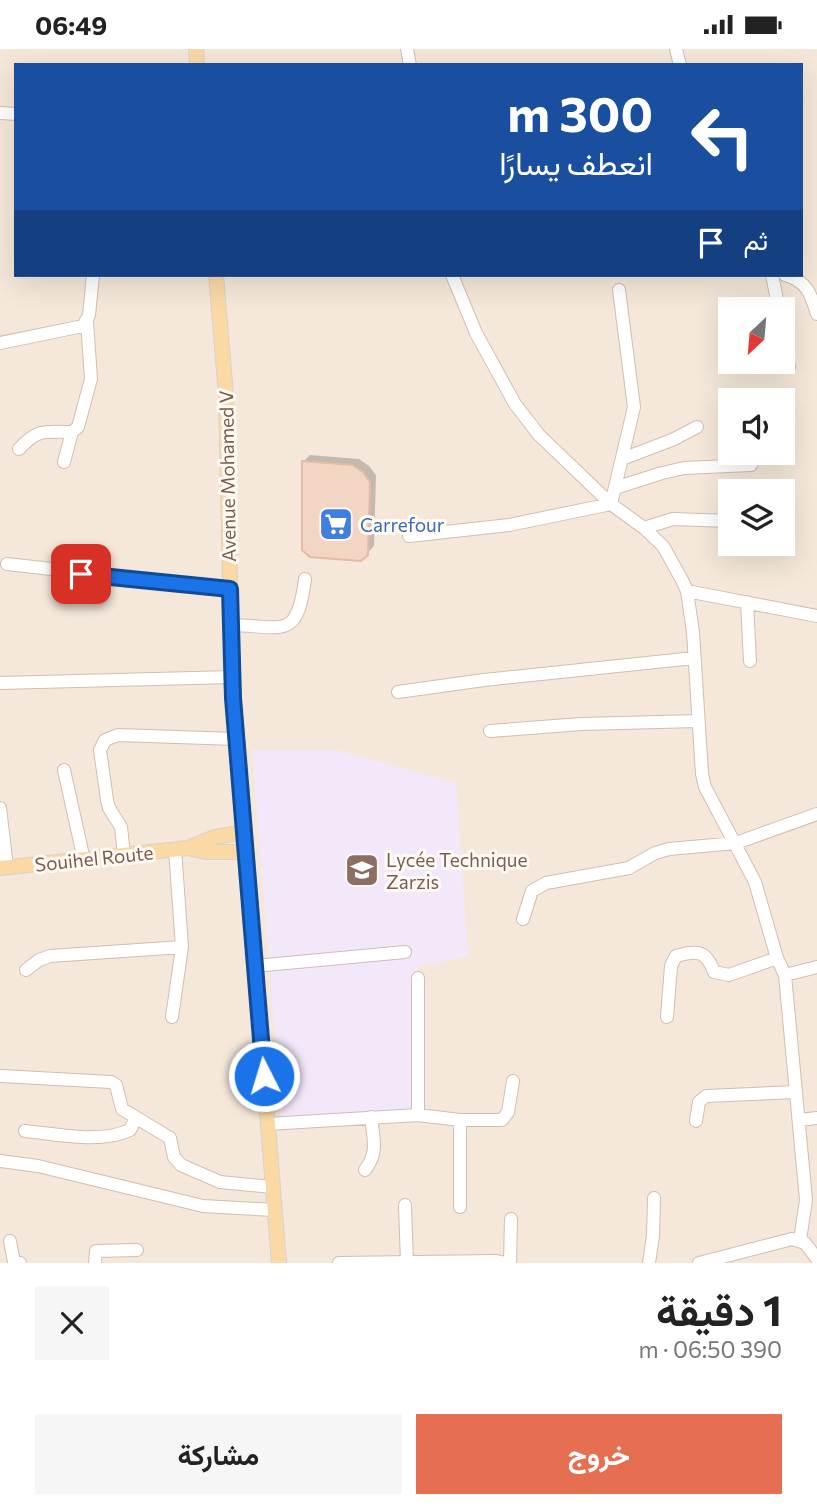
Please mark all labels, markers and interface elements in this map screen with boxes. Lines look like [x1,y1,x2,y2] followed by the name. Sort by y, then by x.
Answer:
[35,9,107,40] text: 06:49
[507,82,653,142] text: 300 m
[677,91,768,182] icon: left
[499,142,653,182] text: انعطف يسارًا
[692,224,730,262] icon: arrive
[744,224,768,255] text: ثم
[718,297,794,375] north arrow
[718,297,795,556] map controls
[718,388,795,465] button: sound
[214,390,240,562] street label: Avenue Mohamed V
[718,479,795,556] button: layers
[317,505,355,543] supermarket icon: Carrefour
[360,513,445,536] place label: Carrefour
[51,544,111,604] pin
[62,555,100,593] icon: arrive
[34,840,154,876] street label: Souihel Route
[386,848,527,893] place label: Lycée Technique Zarzis
[343,851,381,889] school or university icon: Lycée Technique Zarzis
[227,1039,301,1113] position arrow
[656,1283,782,1335] text: 1 دقيقة
[35,1286,109,1360] button: close
[639,1335,782,1363] text: 390 m · 06:50
[35,1414,402,1494] button: مشاركة
[416,1414,782,1494] button: خروج

